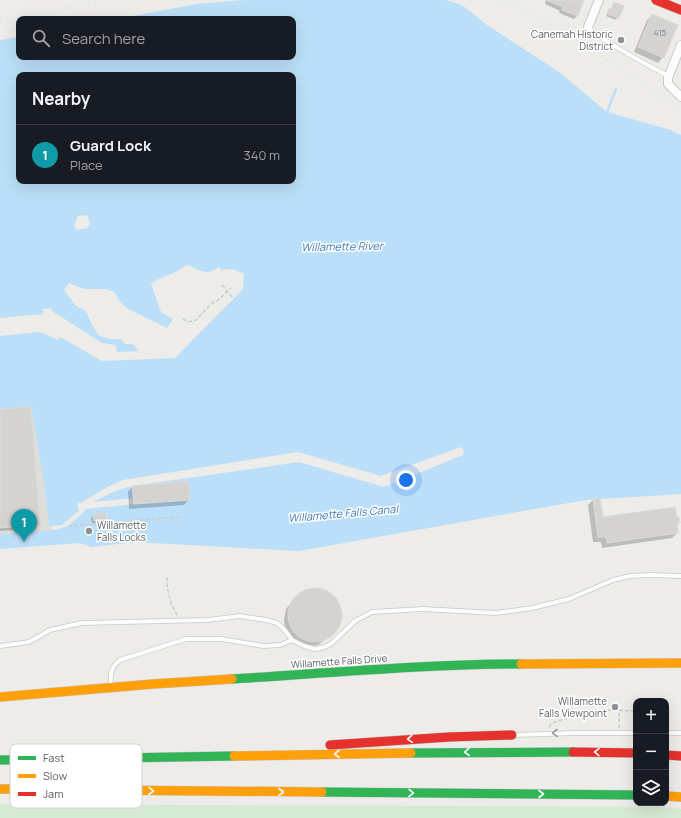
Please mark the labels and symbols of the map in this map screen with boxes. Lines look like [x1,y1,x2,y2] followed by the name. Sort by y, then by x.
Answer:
[531,27,613,53] place label: Canemah Historic District
[654,27,667,38] house number: 415
[616,35,626,45] marker: Canemah Historic District
[301,238,385,254] water label: Willamette River
[396,470,416,490] your location
[287,501,400,525] water label: Willamette Falls Canal
[11,509,37,542] pin: 1
[97,518,146,544] place label: Willamette Falls Locks
[84,526,94,536] marker: Willamette Falls Locks
[290,651,388,671] street label: Willamette Falls Drive
[539,694,607,720] place label: Willamette Falls Viewpoint
[610,702,620,712] marker: Willamette Falls Viewpoint
[552,729,558,737] one-way arrow
[407,735,413,744] one-way arrow
[10,744,142,808] legend
[464,748,470,756] one-way arrow
[594,748,600,756] one-way arrow
[43,750,65,765] text: Fast
[334,750,340,758] one-way arrow
[43,768,68,783] text: Slow
[43,786,64,801] text: Jam
[148,787,154,795] one-way arrow
[278,788,284,796] one-way arrow
[408,789,414,797] one-way arrow
[538,790,544,798] one-way arrow

